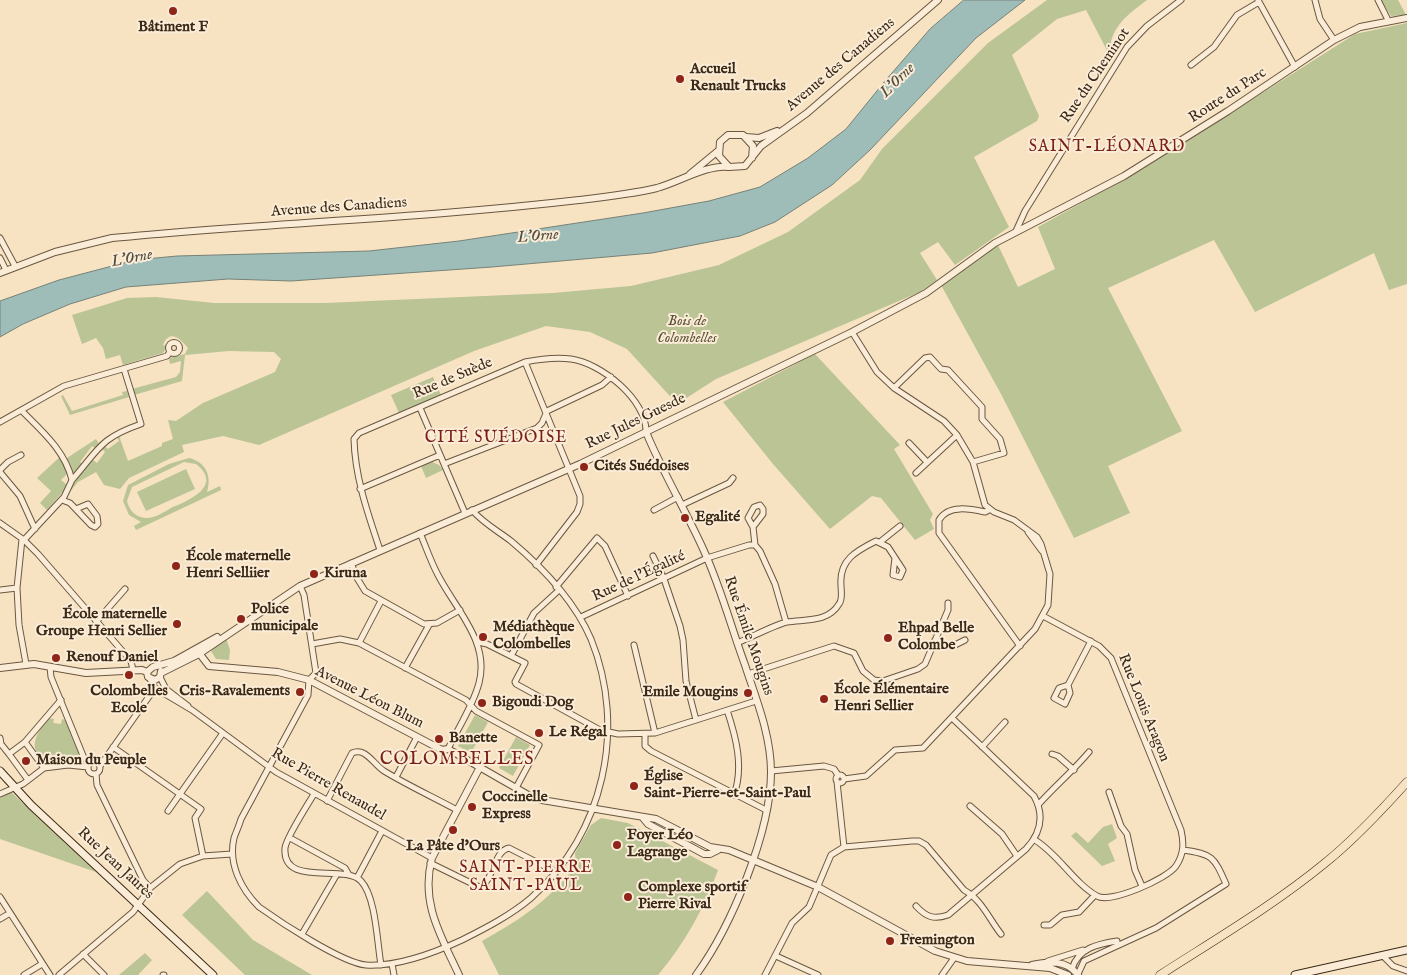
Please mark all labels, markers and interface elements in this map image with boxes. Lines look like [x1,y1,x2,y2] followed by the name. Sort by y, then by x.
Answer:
[167,5,179,17] marker: Bâtiment F
[783,14,899,116] street label: Avenue des Canadiens
[138,19,208,37] place label: Bâtiment F
[1058,25,1134,127] street label: Rue du Cheminot
[877,60,919,102] water label: L'Orne
[690,61,786,96] place label: Accueil Renault Trucks
[1186,64,1270,128] street label: Route du Parc
[674,73,686,85] marker: Accueil Renault Trucks
[1027,138,1187,158] district label: SAINT-LÉONARD
[270,194,408,222] street label: Avenue des Canadiens
[517,226,559,248] water label: L'Orne
[110,246,154,272] water label: L'Orne
[657,313,717,348] park label: Bois de Colombelles
[411,354,495,404] street label: Rue de Suède
[583,390,689,454] street label: Rue Jules Guesde
[423,429,569,449] district label: CITÉ SUÉDOISE
[594,458,689,476] place label: Cités Suédoises
[578,461,590,473] marker: Cités Suédoises
[695,509,740,527] place label: Egalité
[679,512,691,524] marker: Egalité
[186,548,291,583] place label: École maternelle Henri Selliier
[590,548,688,606] street label: Rue de l'Égalité
[170,560,182,572] marker: École maternelle Henri Selliier
[324,565,367,583] place label: Kiruna
[308,568,320,580] marker: Kiruna
[719,574,777,698] street label: Rue Émile Mougins
[251,601,318,636] place label: Police municipale
[36,606,167,641] place label: École maternelle Groupe Henri Sellier
[235,613,247,625] marker: Police municipale
[171,618,183,630] marker: École maternelle Groupe Henri Sellier
[493,619,574,654] place label: Médiathèque Colombelles
[898,620,974,655] place label: Ehpad Belle Colombe
[477,631,489,643] marker: Médiathèque Colombelles
[882,632,894,644] marker: Ehpad Belle Colombe
[66,649,158,667] place label: Renouf Daniel
[1113,651,1173,765] street label: Rue Louis Aragon
[50,652,62,664] marker: Renouf Daniel
[312,663,426,733] street label: Avenue Léon Blum
[123,669,135,681] marker: Colombelles Ecole
[834,681,949,716] place label: École Élémentaire Henri Sellier
[90,683,168,718] place label: Colombelles Ecole
[179,683,290,701] place label: Cris-Ravalements
[643,684,738,702] place label: Emile Mougins
[294,686,306,698] marker: Cris-Ravalements
[742,687,754,699] marker: Emile Mougins
[818,693,830,705] marker: École Élémentaire Henri Sellier
[492,694,573,712] place label: Bigoudi Dog
[476,697,488,709] marker: Bigoudi Dog
[549,724,607,742] place label: Le Régal
[533,727,545,739] marker: Le Régal
[449,730,497,748] place label: Banette
[433,733,445,745] marker: Banette
[267,745,389,825] street label: Rue Pierre Renaudel
[378,749,536,771] district label: COLOMBELLES
[36,752,146,770] place label: Maison du Peuple
[20,755,32,767] marker: Maison du Peuple
[644,768,811,803] place label: Église Saint-Pierre-et-Saint-Paul
[628,780,640,792] marker: Église Saint-Pierre-et-Saint-Paul
[482,789,548,824] place label: Coccinelle Express
[466,801,478,813] marker: Coccinelle Express
[73,824,157,904] street label: Rue Jean Jaurès
[447,824,459,836] marker: La Pâte d'Ours
[627,827,693,862] place label: Foyer Léo Lagrange
[406,838,500,856] place label: La Pâte d'Ours
[611,839,623,851] marker: Foyer Léo Lagrange
[458,859,594,897] district label: SAINT-PIERRE SAINT-PAUL
[638,879,746,914] place label: Complexe sportif Pierre Rival
[622,891,634,903] marker: Complexe sportif Pierre Rival
[900,932,975,950] place label: Fremington
[884,935,896,947] marker: Fremington

